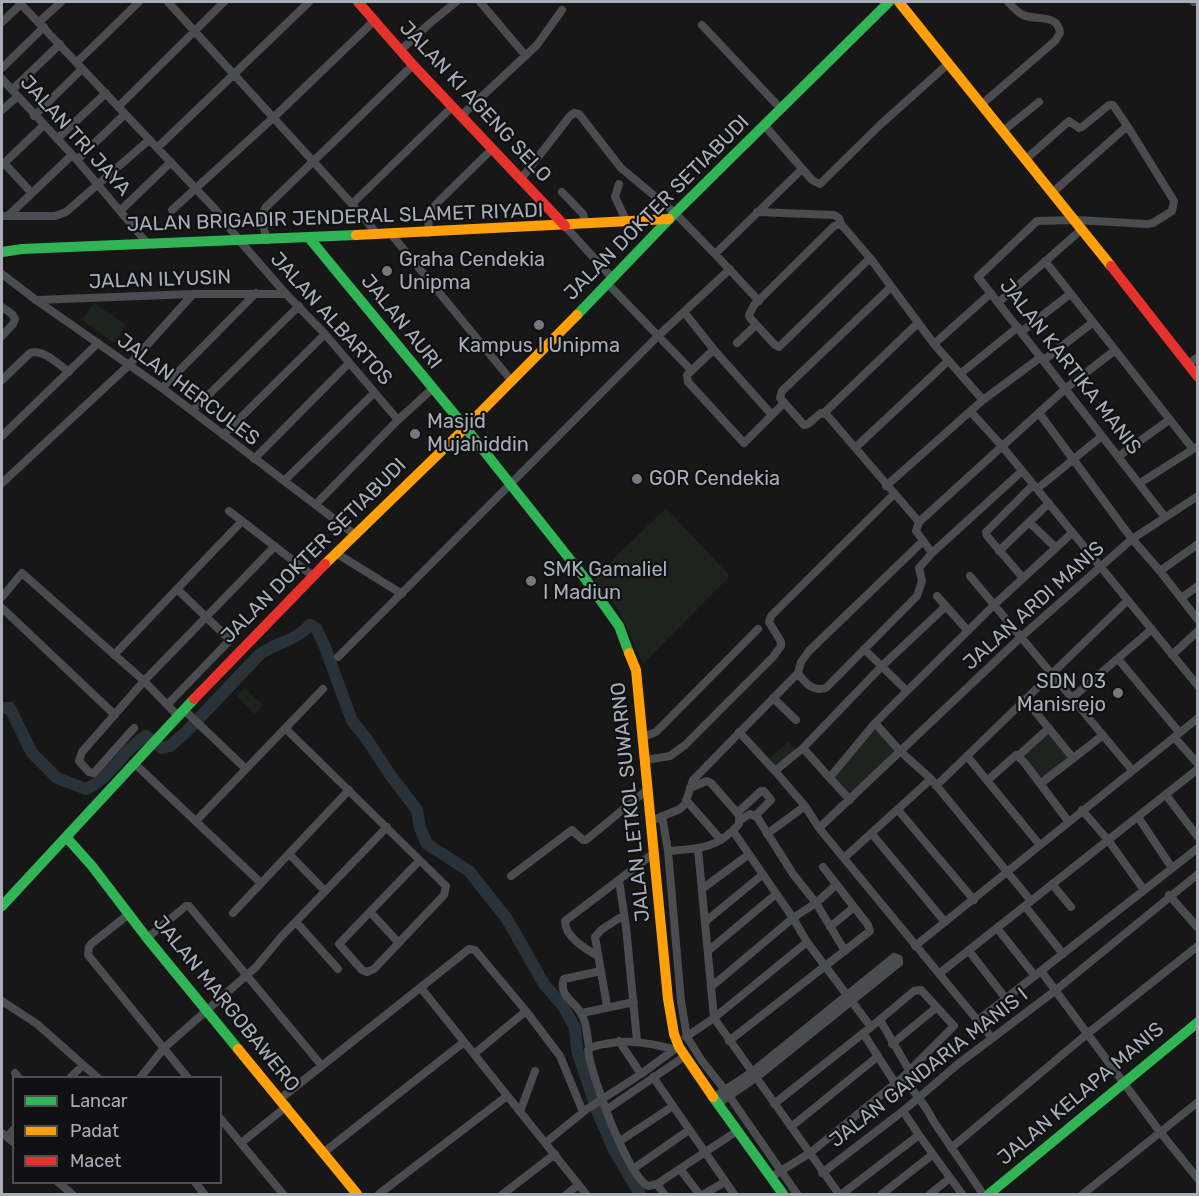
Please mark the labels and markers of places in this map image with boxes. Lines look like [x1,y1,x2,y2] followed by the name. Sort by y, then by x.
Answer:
[399,248,545,295] place label: Graha Cendekia Unipma
[380,264,394,278] marker: Graha Cendekia Unipma
[532,318,546,332] marker: Kampus I Unipma
[458,334,620,358] place label: Kampus I Unipma
[427,410,529,457] place label: Masjid Mujahiddin
[408,427,422,441] marker: Masjid Mujahiddin
[649,467,780,491] place label: GOR Cendekia
[630,472,644,486] marker: GOR Cendekia
[543,558,667,605] place label: SMK Gamaliel I Madiun
[524,574,538,588] marker: SMK Gamaliel I Madiun
[1017,670,1106,717] place label: SDN 03 Manisrejo
[1111,686,1125,700] marker: SDN 03 Manisrejo

